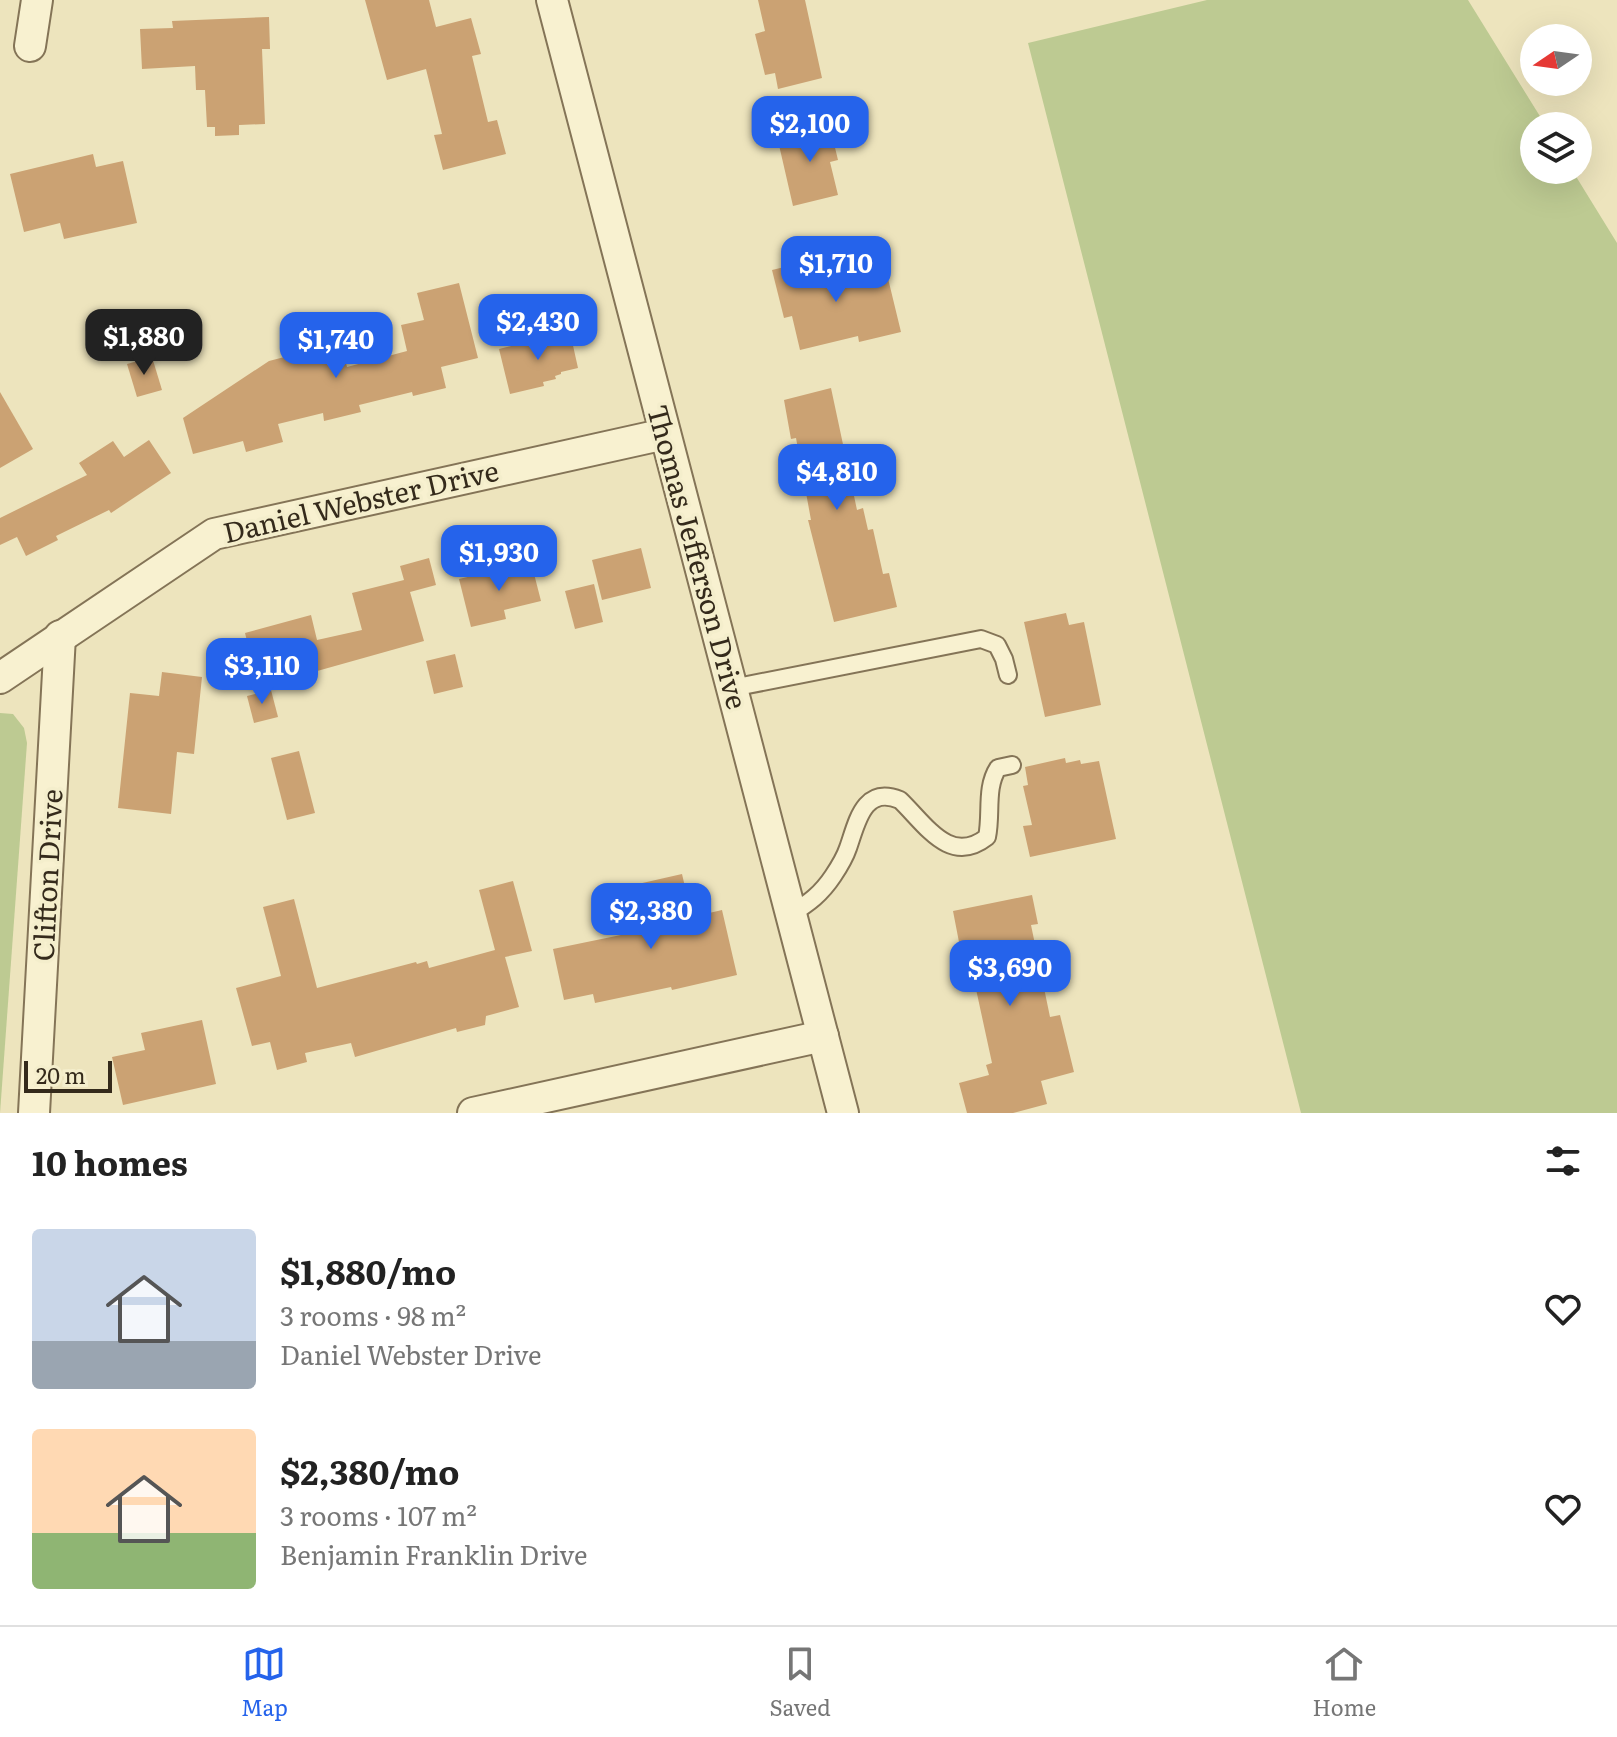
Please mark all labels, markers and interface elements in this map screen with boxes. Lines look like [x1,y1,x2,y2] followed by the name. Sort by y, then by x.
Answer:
[1520,24,1592,96] north arrow
[1520,24,1592,184] map controls
[745,96,875,164] pin: $2,100
[770,102,850,141] text: $2,100
[1520,112,1592,184] button: layers
[771,236,901,304] pin: $1,710
[799,242,873,281] text: $1,710
[473,294,603,362] pin: $2,430
[496,300,580,339] text: $2,430
[79,309,209,377] pin: $1,880
[271,312,401,380] pin: $1,740
[103,315,185,354] text: $1,880
[298,318,374,357] text: $1,740
[638,400,760,713] street label: Thomas Jefferson Drive
[772,444,902,512] pin: $4,810
[219,448,503,552] street label: Daniel Webster Drive
[796,450,878,489] text: $4,810
[434,525,564,593] pin: $1,930
[459,531,539,570] text: $1,930
[197,638,327,706] pin: $3,110
[224,644,300,683] text: $3,110
[21,788,71,962] street label: Clifton Drive
[586,883,716,951] pin: $2,380
[609,889,693,928] text: $2,380
[945,940,1075,1008] pin: $3,690
[968,946,1052,985] text: $3,690
[24,1057,112,1093] scale bar
[36,1058,86,1091] text: 20 m
[32,1136,188,1186] text: 10 homes
[1541,1139,1585,1183] icon: filters
[280,1245,456,1295] text: $1,880/mo
[96,1261,192,1357] icon: home
[1541,1287,1585,1331] icon: heart
[280,1295,466,1334] text: 3 rooms · 98 m²
[280,1334,542,1373] text: Daniel Webster Drive
[280,1445,459,1495] text: $2,380/mo
[96,1461,192,1557] icon: home
[1541,1487,1585,1531] icon: heart
[280,1495,477,1534] text: 3 rooms · 107 m²
[280,1534,588,1573] text: Benjamin Franklin Drive
[241,1642,288,1723] tab: Map
[769,1642,831,1723] tab: Saved
[1313,1642,1376,1723] tab: Home

